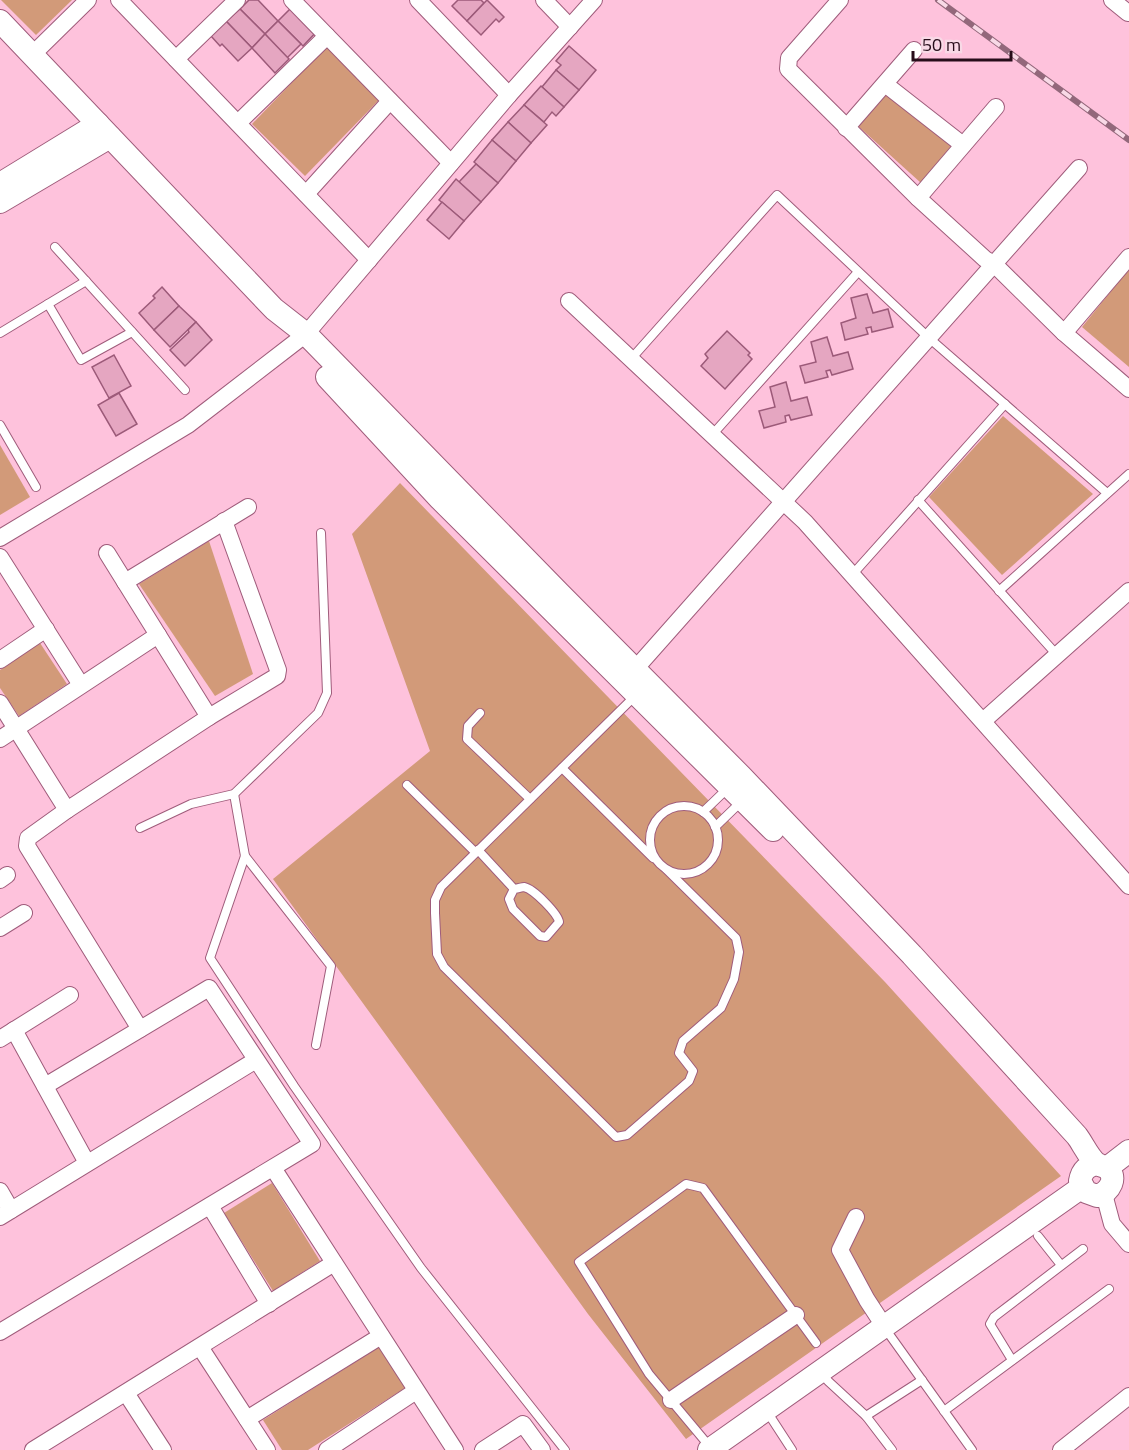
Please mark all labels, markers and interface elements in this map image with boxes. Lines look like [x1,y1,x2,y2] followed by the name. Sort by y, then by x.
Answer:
[913,24,1010,62] scale bar
[922,31,961,58] text: 50 m

